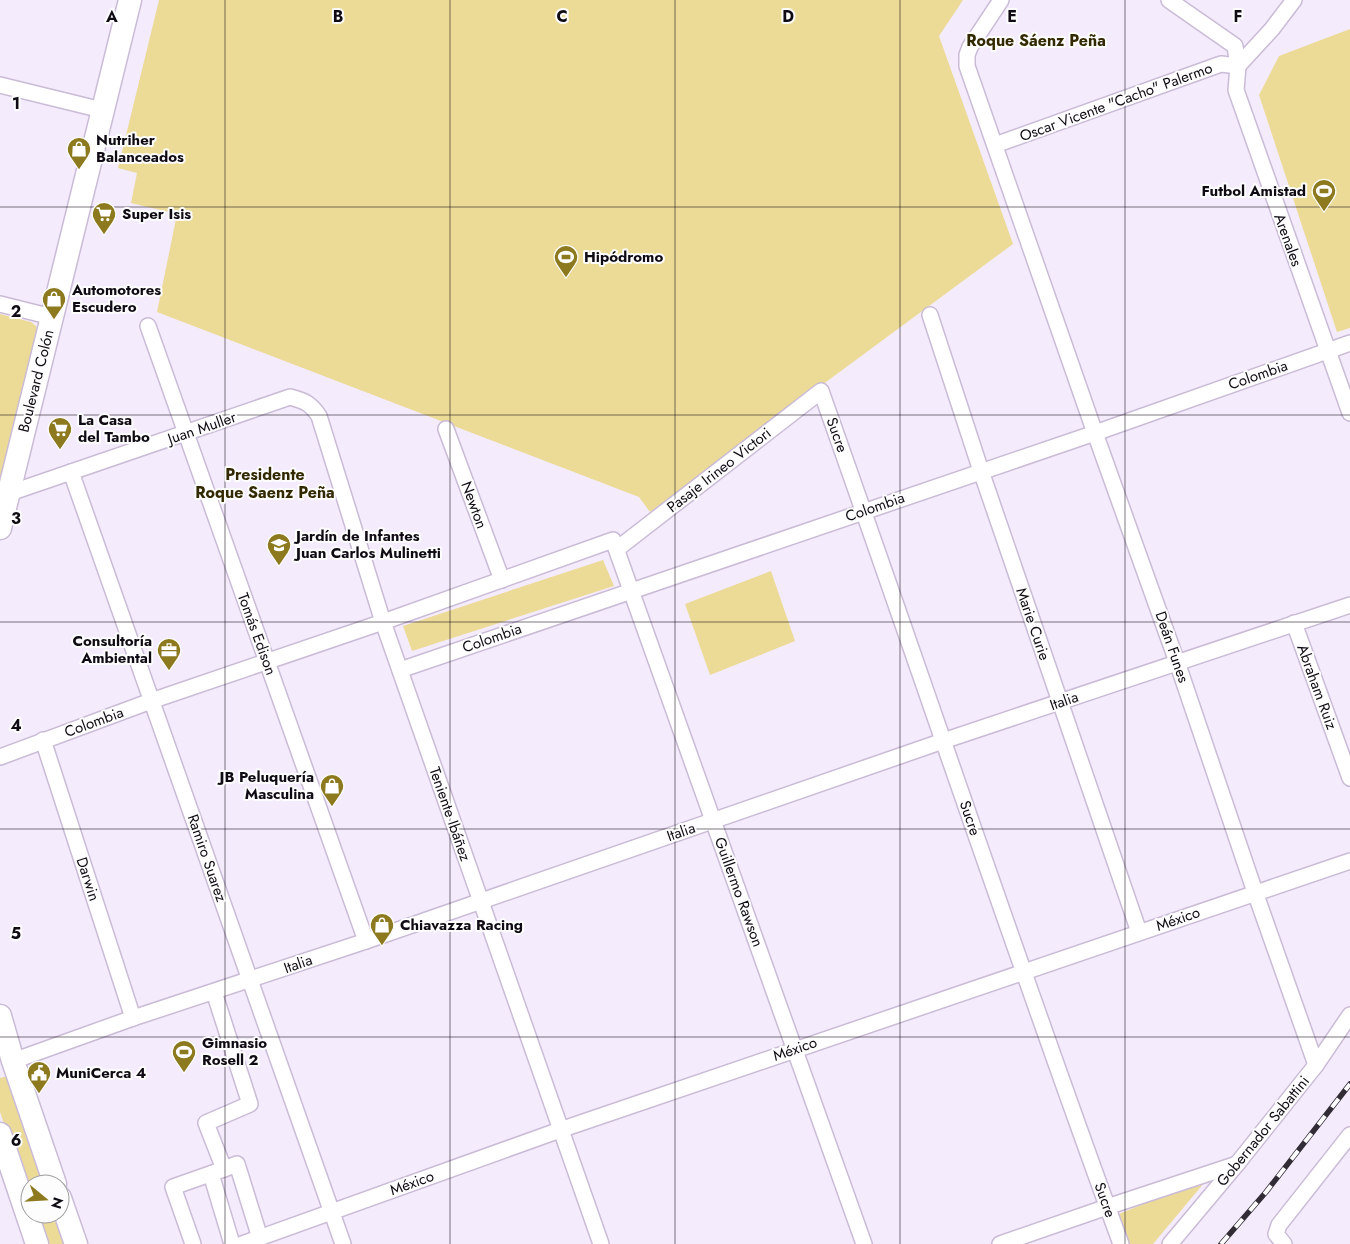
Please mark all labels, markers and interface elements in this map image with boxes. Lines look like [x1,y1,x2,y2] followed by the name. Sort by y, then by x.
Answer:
[105,5,118,28] text: A
[333,5,343,28] text: B
[556,5,568,28] text: C
[782,5,794,28] text: D
[1007,5,1017,28] text: E
[1234,5,1242,28] text: F
[966,29,1106,52] district label: Roque Sáenz Peña
[1016,57,1216,147] street label: Oscar Vicente "Cacho" Palermo
[12,92,20,115] text: 1
[96,129,184,168] place label: Nutriher Balanceados
[66,136,92,170] shop icon: Nutriher Balanceados
[1311,178,1337,212] sports icon: Futbol Amistad
[1202,180,1306,202] place label: Futbol Amistad
[91,201,117,235] supermarket icon: Super Isis
[122,203,191,225] place label: Super Isis
[1268,210,1308,270] street label: Arenales
[553,244,579,278] sports icon: Hipódromo
[584,246,663,268] place label: Hipódromo
[71,279,161,318] place label: Automotores Escudero
[41,286,67,320] shop icon: Automotores Escudero
[11,300,21,323] text: 2
[13,327,59,435] street label: Boulevard Colón
[1225,355,1291,395] street label: Colombia
[163,406,240,451] street label: Juan Muller
[78,409,150,448] place label: La Casa del Tambo
[821,414,854,456] street label: Sucre
[47,416,73,450] supermarket icon: La Casa del Tambo
[662,422,776,518] street label: Pasaje Irineo Victori
[195,463,335,504] district label: Presidente Roque Saenz Peña
[455,478,493,532] street label: Newton
[842,487,908,527] street label: Colombia
[11,507,21,530] text: 3
[293,525,441,564] place label: Jardín de Infantes Juan Carlos Mulinetti
[266,532,292,566] school or university icon: Jardín de Infantes Juan Carlos Mulinetti
[1010,585,1056,664] street label: Marie Curie
[232,590,282,678] street label: Tomás Edison
[1150,608,1194,686] street label: Deán Funes
[459,618,525,658] street label: Colombia
[72,630,152,669] place label: Consultoría Ambiental
[156,637,182,671] office icon: Consultoría Ambiental
[1291,641,1343,733] street label: Abraham Ruiz
[1047,686,1081,716] street label: Italia
[61,701,127,743] street label: Colombia
[10,714,22,737] text: 4
[424,764,476,864] street label: Teniente Ibáñez
[217,766,314,805] place label: JB Peluquería Masculina
[319,773,345,807] shop icon: JB Peluquería Masculina
[954,797,986,839] street label: Sucre
[182,811,232,905] street label: Ramiro Suarez
[664,817,698,847] street label: Italia
[709,834,769,950] street label: Guillermo Rawson
[71,854,105,904] street label: Darwin
[1153,901,1203,937] street label: México
[369,912,395,946] shop icon: Chiavazza Racing
[400,914,523,936] place label: Chiavazza Racing
[11,922,21,945] text: 5
[281,949,315,979] street label: Italia
[770,1031,820,1067] street label: México
[202,1032,267,1071] place label: Gimnasio Rosell 2
[171,1039,197,1073] sports icon: Gimnasio Rosell 2
[26,1060,52,1094] public building icon: MuniCerca 4
[56,1062,146,1084] place label: MuniCerca 4
[1211,1071,1315,1191] street label: Gobernador Sabattini
[11,1129,21,1152] text: 6
[387,1165,437,1201] street label: México
[20,1174,70,1224] north arrow
[1089,1179,1122,1221] street label: Sucre
[46,1195,69,1211] text: N

